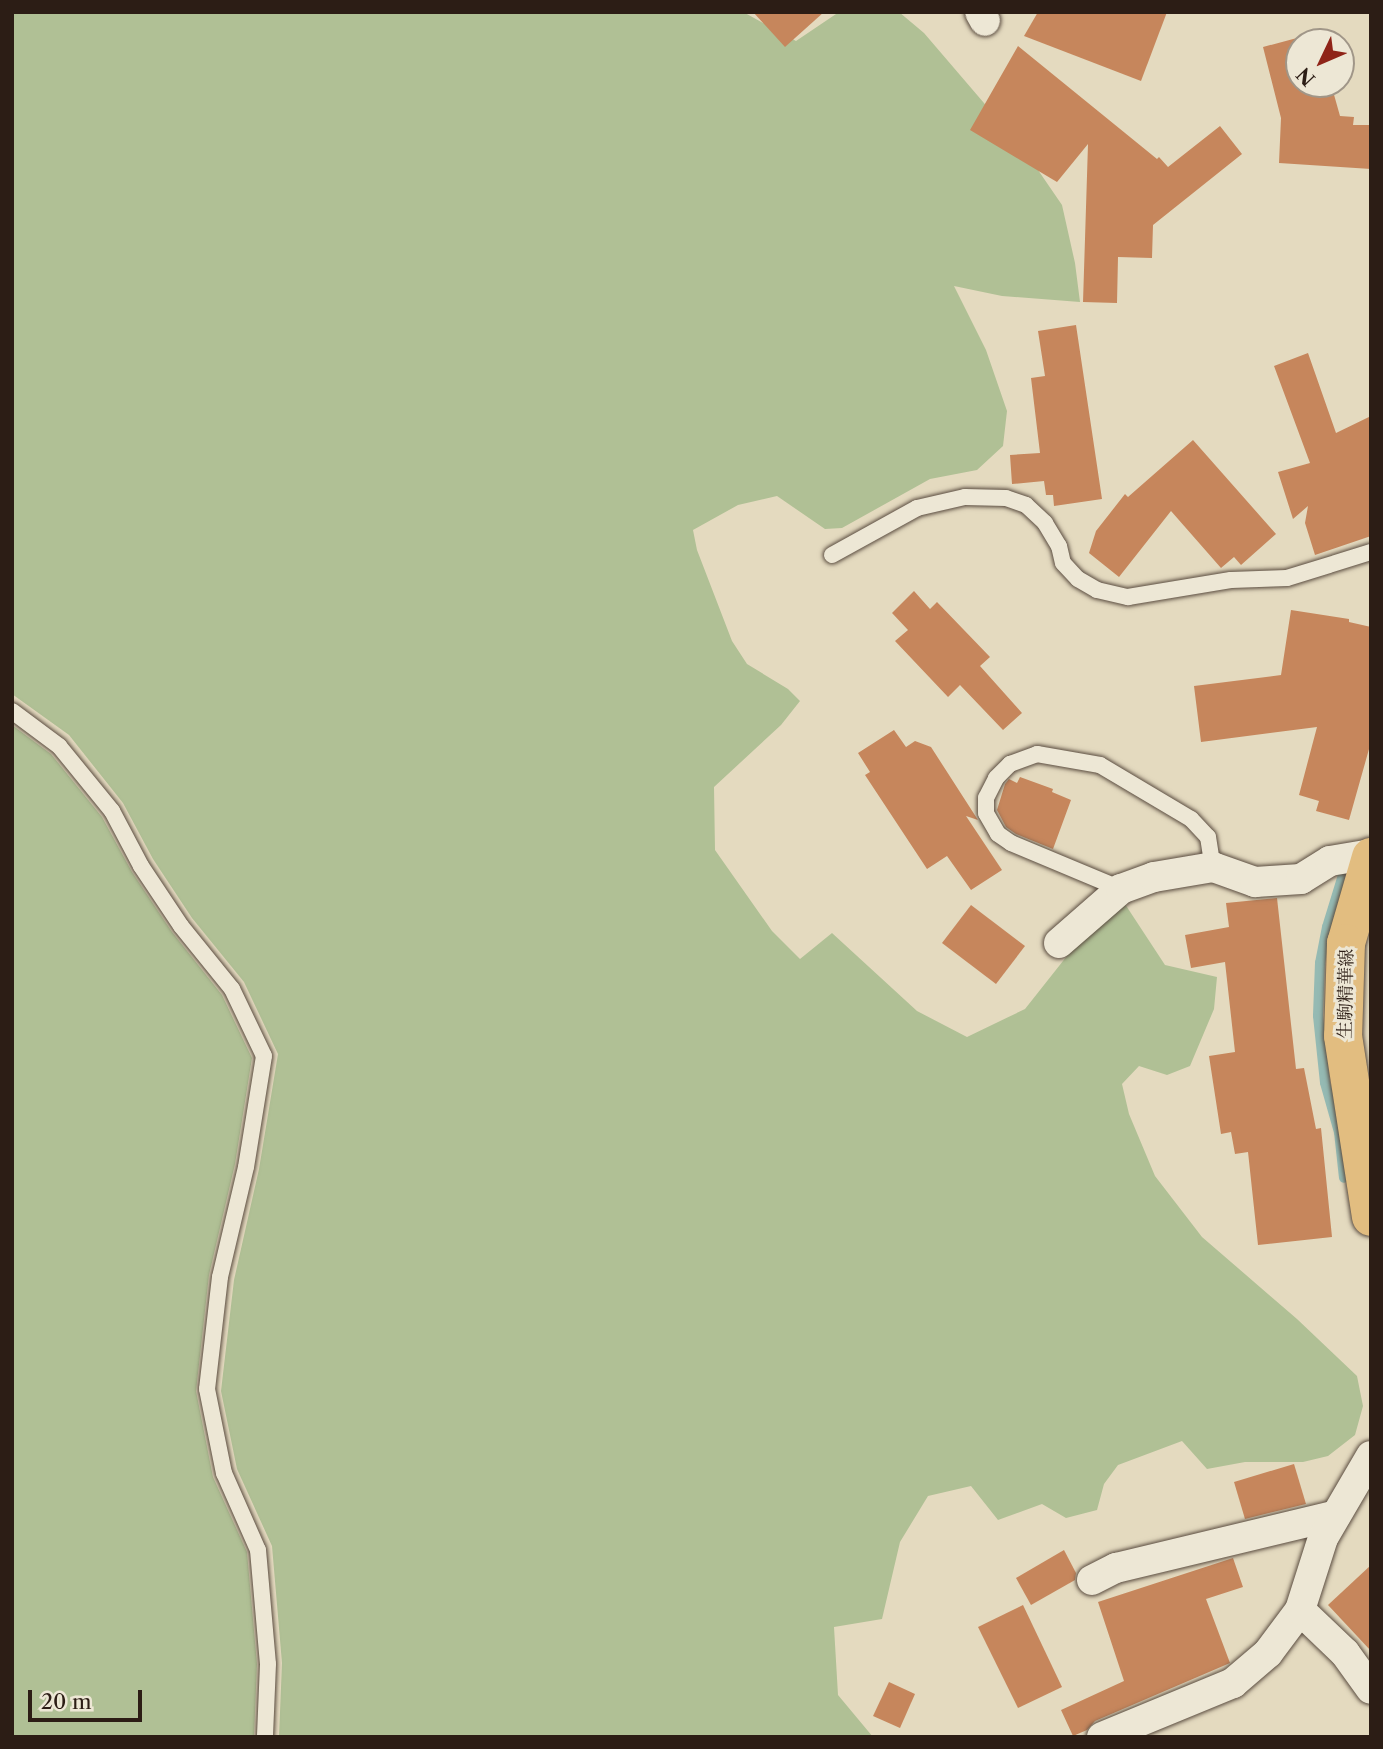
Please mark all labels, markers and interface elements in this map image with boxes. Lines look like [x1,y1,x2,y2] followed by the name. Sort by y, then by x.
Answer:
[1285,28,1355,98] north arrow
[1292,63,1320,90] text: N
[1334,949,1358,1039] street label: 生駒精華線
[32,1676,145,1720] scale bar
[41,1689,92,1714] text: 20 m

